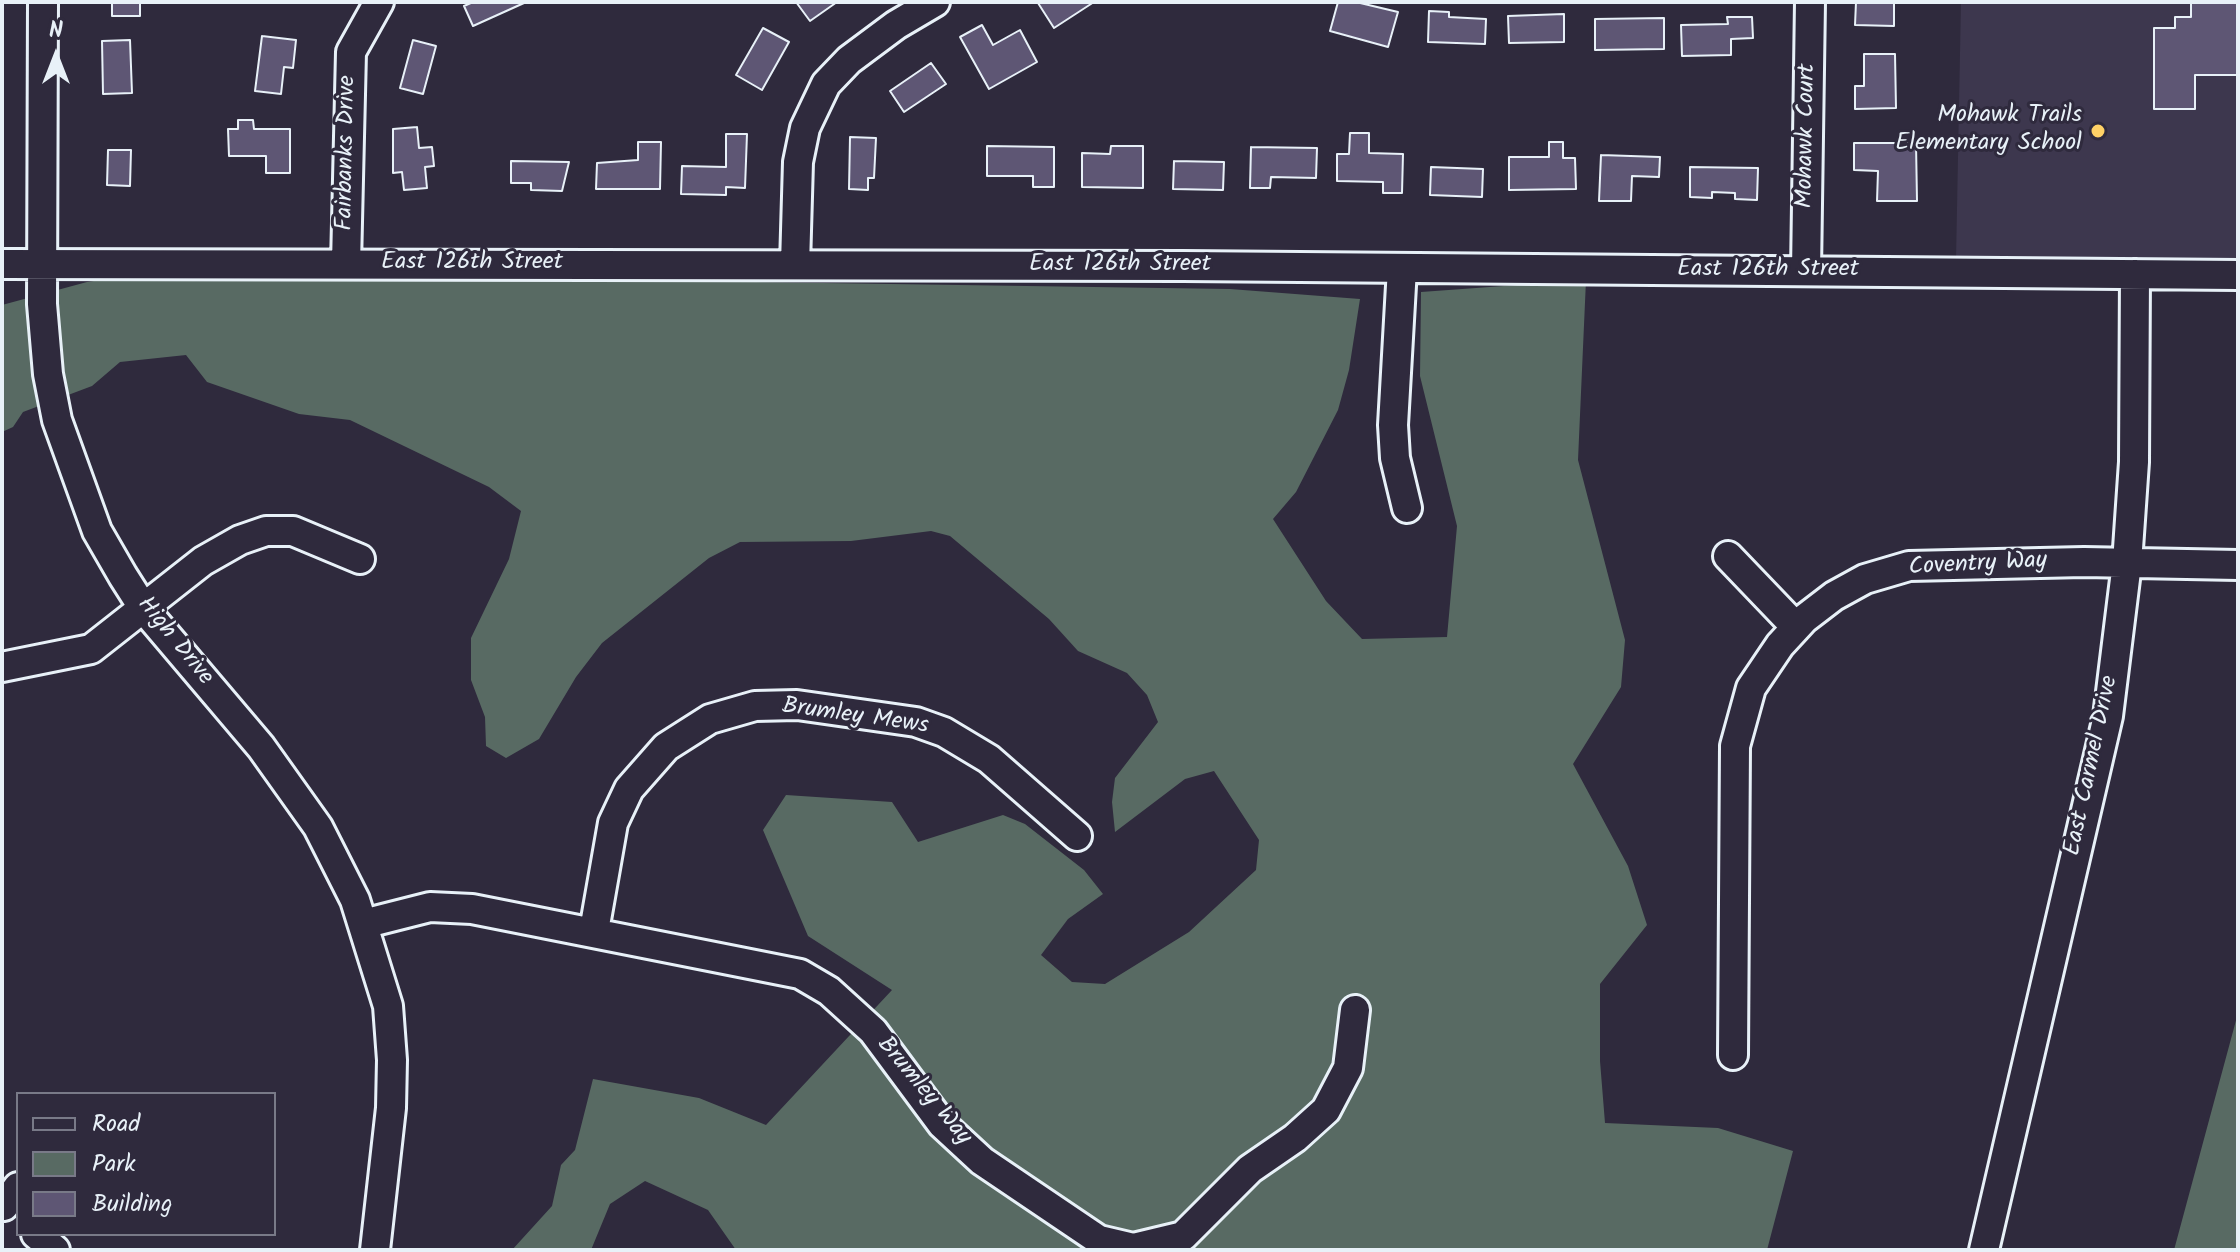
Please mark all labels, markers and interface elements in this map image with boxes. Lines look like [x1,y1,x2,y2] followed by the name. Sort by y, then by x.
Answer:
[49,14,63,49] text: N
[16,16,96,96] north arrow
[1792,63,1824,209] street label: Mohawk Court
[332,75,364,231] street label: Fairbanks Drive
[1895,103,2082,159] place label: Mohawk Trails Elementary School
[2089,122,2107,140] marker: Mohawk Trails Elementary School
[381,250,563,278] street label: East 126th Street
[1029,252,1211,280] street label: East 126th Street
[1677,257,1859,285] street label: East 126th Street
[1908,548,2048,584] street label: Coventry Way
[130,592,218,692] street label: High Drive
[2060,673,2126,859] street label: East Carmel Drive
[780,693,930,743] street label: Brumley Mews
[869,1032,977,1152] street label: Brumley Way
[16,1092,276,1236] legend
[92,1105,140,1144] text: Road
[92,1145,136,1184] text: Park
[92,1185,172,1224] text: Building

